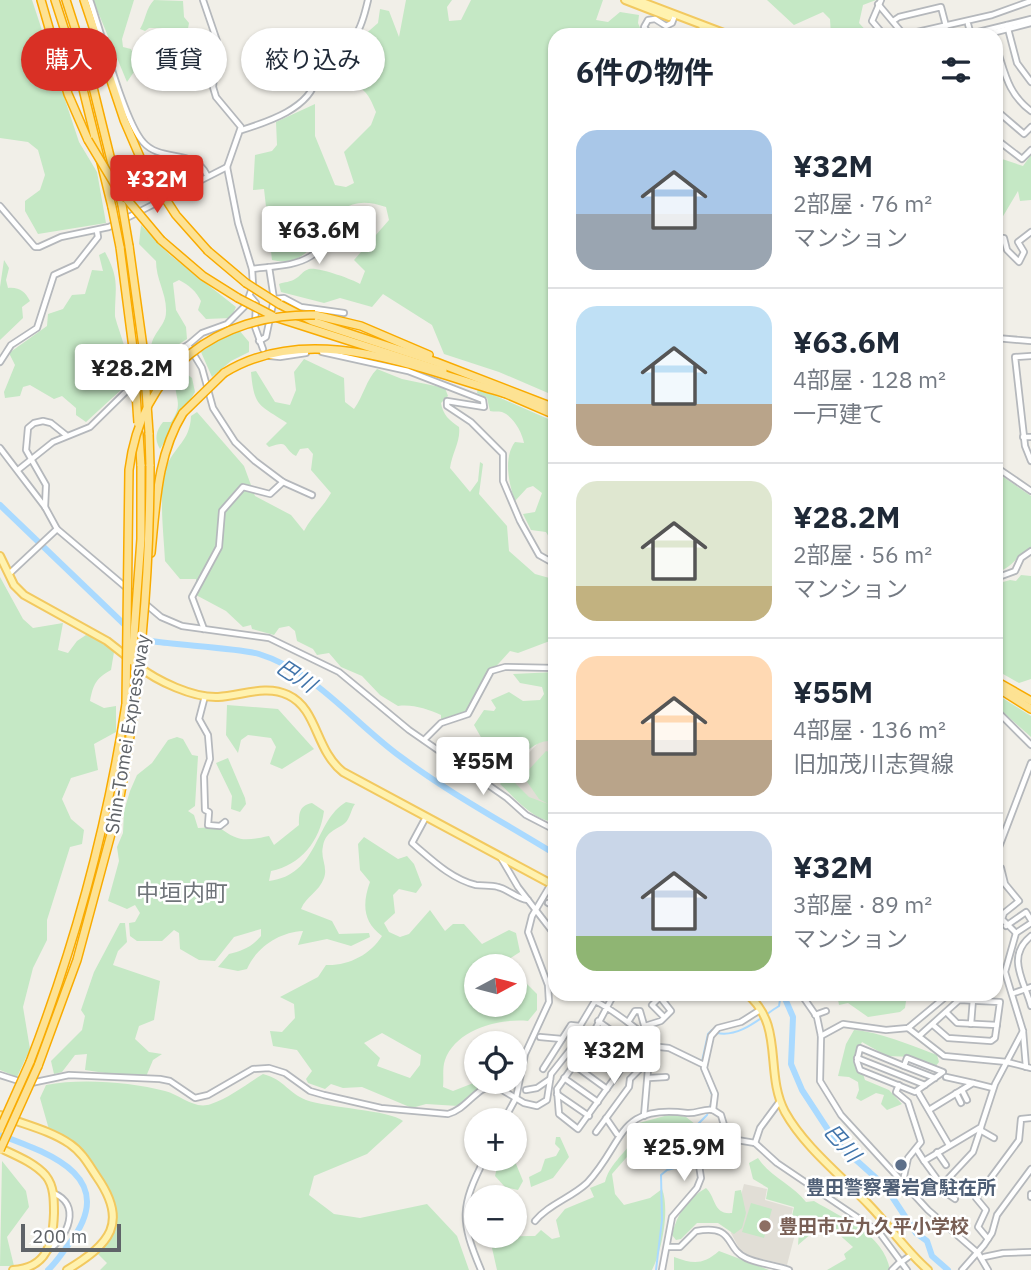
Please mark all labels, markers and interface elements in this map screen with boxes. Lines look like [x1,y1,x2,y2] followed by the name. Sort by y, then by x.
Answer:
[21,28,117,91] chip: 購入
[131,28,227,91] chip: 賃貸
[241,28,385,91] chip: 絞り込み
[937,51,975,89] icon: filters
[576,52,714,91] text: 6件の物件
[793,146,873,185] text: ¥32M
[116,156,198,215] pin: ¥32M
[632,158,716,242] icon: home
[126,163,188,193] text: ¥32M
[793,188,932,218] text: 2部屋 · 76 m²
[262,206,376,266] pin: ¥63.6M
[278,214,360,244] text: ¥63.6M
[793,222,908,252] text: マンション
[793,322,900,361] text: ¥63.6M
[632,334,716,418] icon: home
[75,344,189,404] pin: ¥28.2M
[91,352,173,382] text: ¥28.2M
[793,364,946,394] text: 4部屋 · 128 m²
[793,398,885,428] text: 一戸建て
[793,497,900,536] text: ¥28.2M
[632,509,716,593] icon: home
[793,539,932,569] text: 2部屋 · 56 m²
[793,573,908,603] text: マンション
[99,632,155,836] street label: Shin-Tomei Expressway
[271,652,323,699] water label: 巴川
[793,672,873,711] text: ¥55M
[632,684,716,768] icon: home
[793,714,946,744] text: 4部屋 · 136 m²
[442,738,524,797] pin: ¥55M
[452,745,514,775] text: ¥55M
[793,748,954,778] text: 旧加茂川志賀線
[793,847,873,886] text: ¥32M
[632,859,716,943] icon: home
[136,877,228,907] district label: 中垣内町
[793,889,932,919] text: 3部屋 · 89 m²
[793,923,908,953] text: マンション
[464,954,527,1017] north arrow
[464,954,527,1248] map controls
[573,1026,655,1086] pin: ¥32M
[464,1031,527,1094] button: locate
[583,1034,645,1064] text: ¥32M
[464,1108,527,1171] button: +
[818,1117,869,1169] water label: 巴川
[627,1124,741,1183] pin: ¥25.9M
[643,1131,725,1161] text: ¥25.9M
[893,1157,909,1173] marker: 豊田警察署岩倉駐在所
[806,1175,996,1199] place label: 豊田警察署岩倉駐在所
[464,1185,527,1248] button: −
[779,1214,969,1238] place label: 豊田市立九久平小学校
[757,1218,773,1234] marker: 豊田市立九久平小学校
[21,1221,121,1253] scale bar
[32,1224,87,1248] text: 200 m

